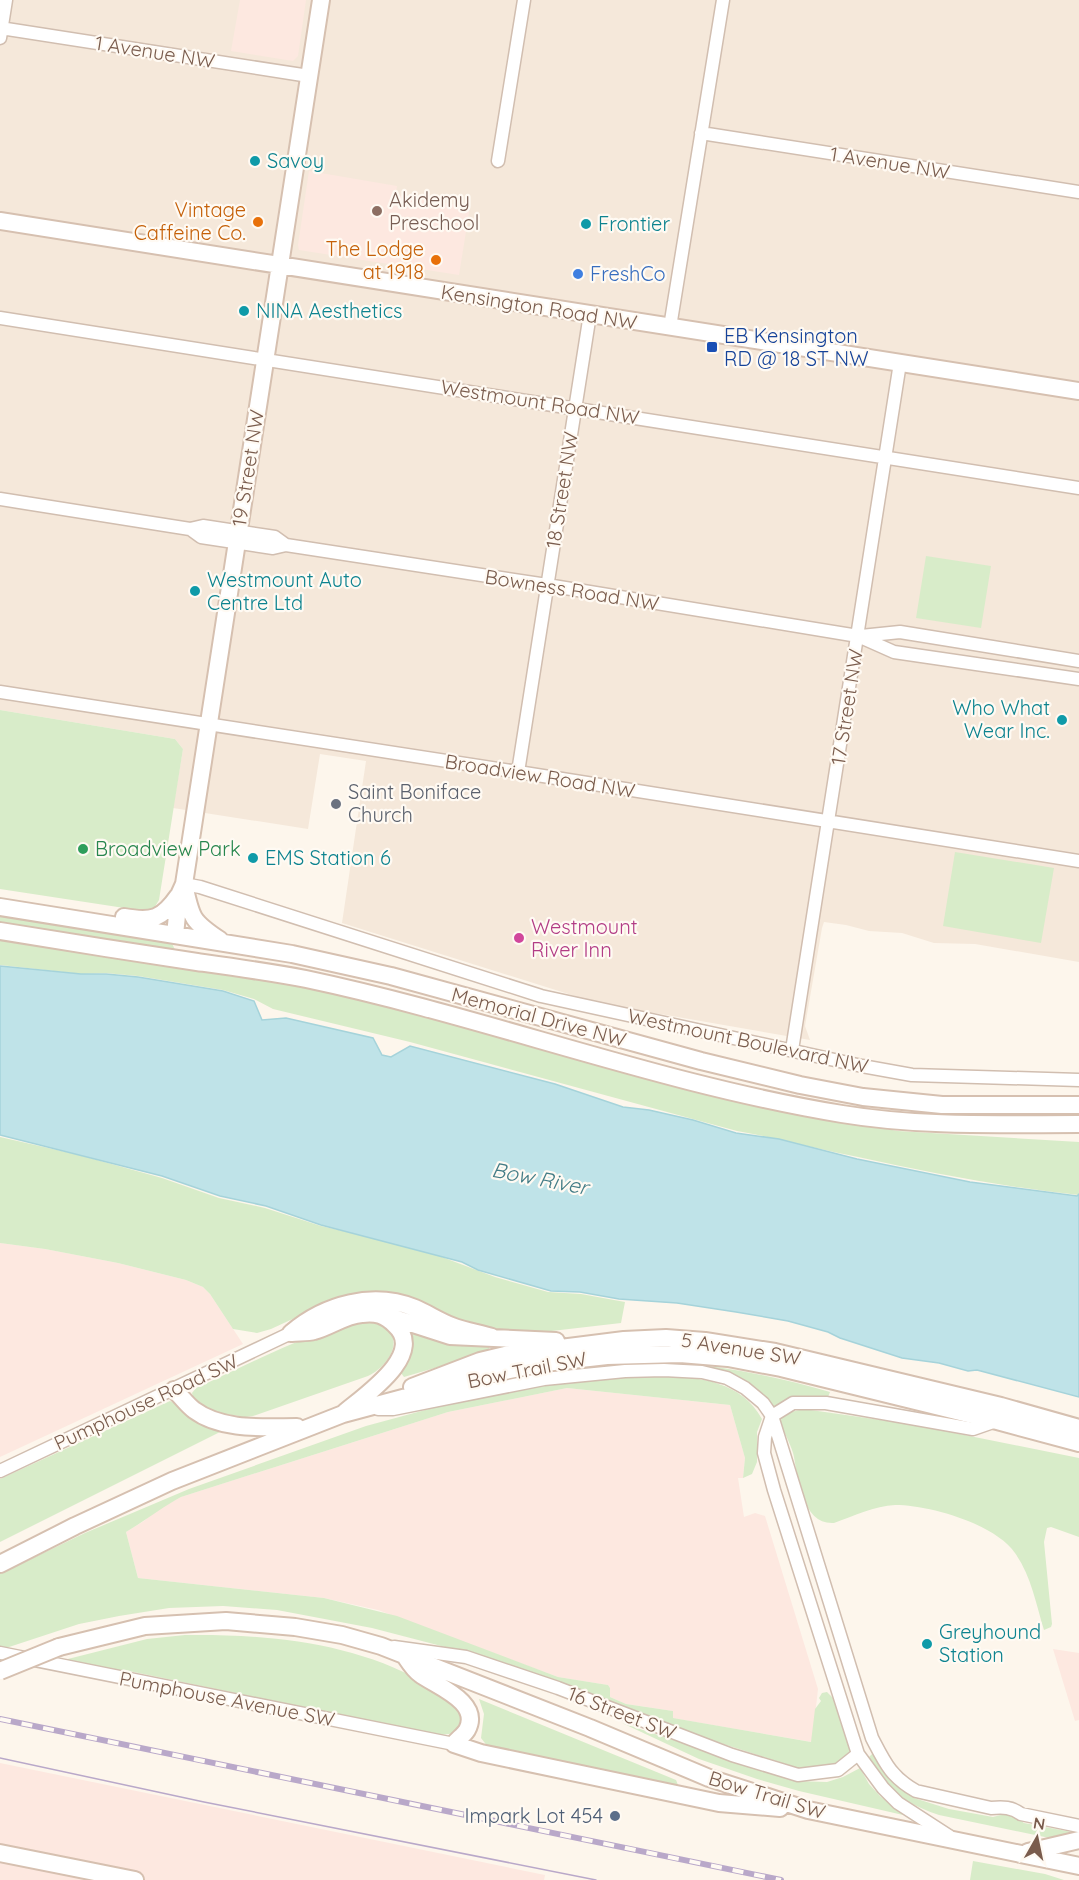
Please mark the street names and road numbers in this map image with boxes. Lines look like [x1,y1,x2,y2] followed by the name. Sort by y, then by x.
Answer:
[94,30,217,73] street label: 1 Avenue NW
[829,141,952,184] street label: 1 Avenue NW
[439,279,639,334] street label: Kensington Road NW
[439,373,641,430] street label: Westmount Road NW
[226,408,269,528] street label: 19 Street NW
[540,430,583,550] street label: 18 Street NW
[483,563,661,616] street label: Bowness Road NW
[825,647,868,767] street label: 17 Street NW
[443,748,637,803] street label: Broadview Road NW
[449,981,629,1052] street label: Memorial Drive NW
[625,1003,871,1078] street label: Westmount Boulevard NW
[679,1327,803,1370] street label: 5 Avenue SW
[465,1346,589,1393] street label: Bow Trail SW
[50,1348,242,1455] street label: Pumphouse Road SW
[117,1665,337,1732] street label: Pumphouse Avenue SW
[564,1680,680,1745] street label: 16 Street SW
[706,1765,829,1824] street label: Bow Trail SW

